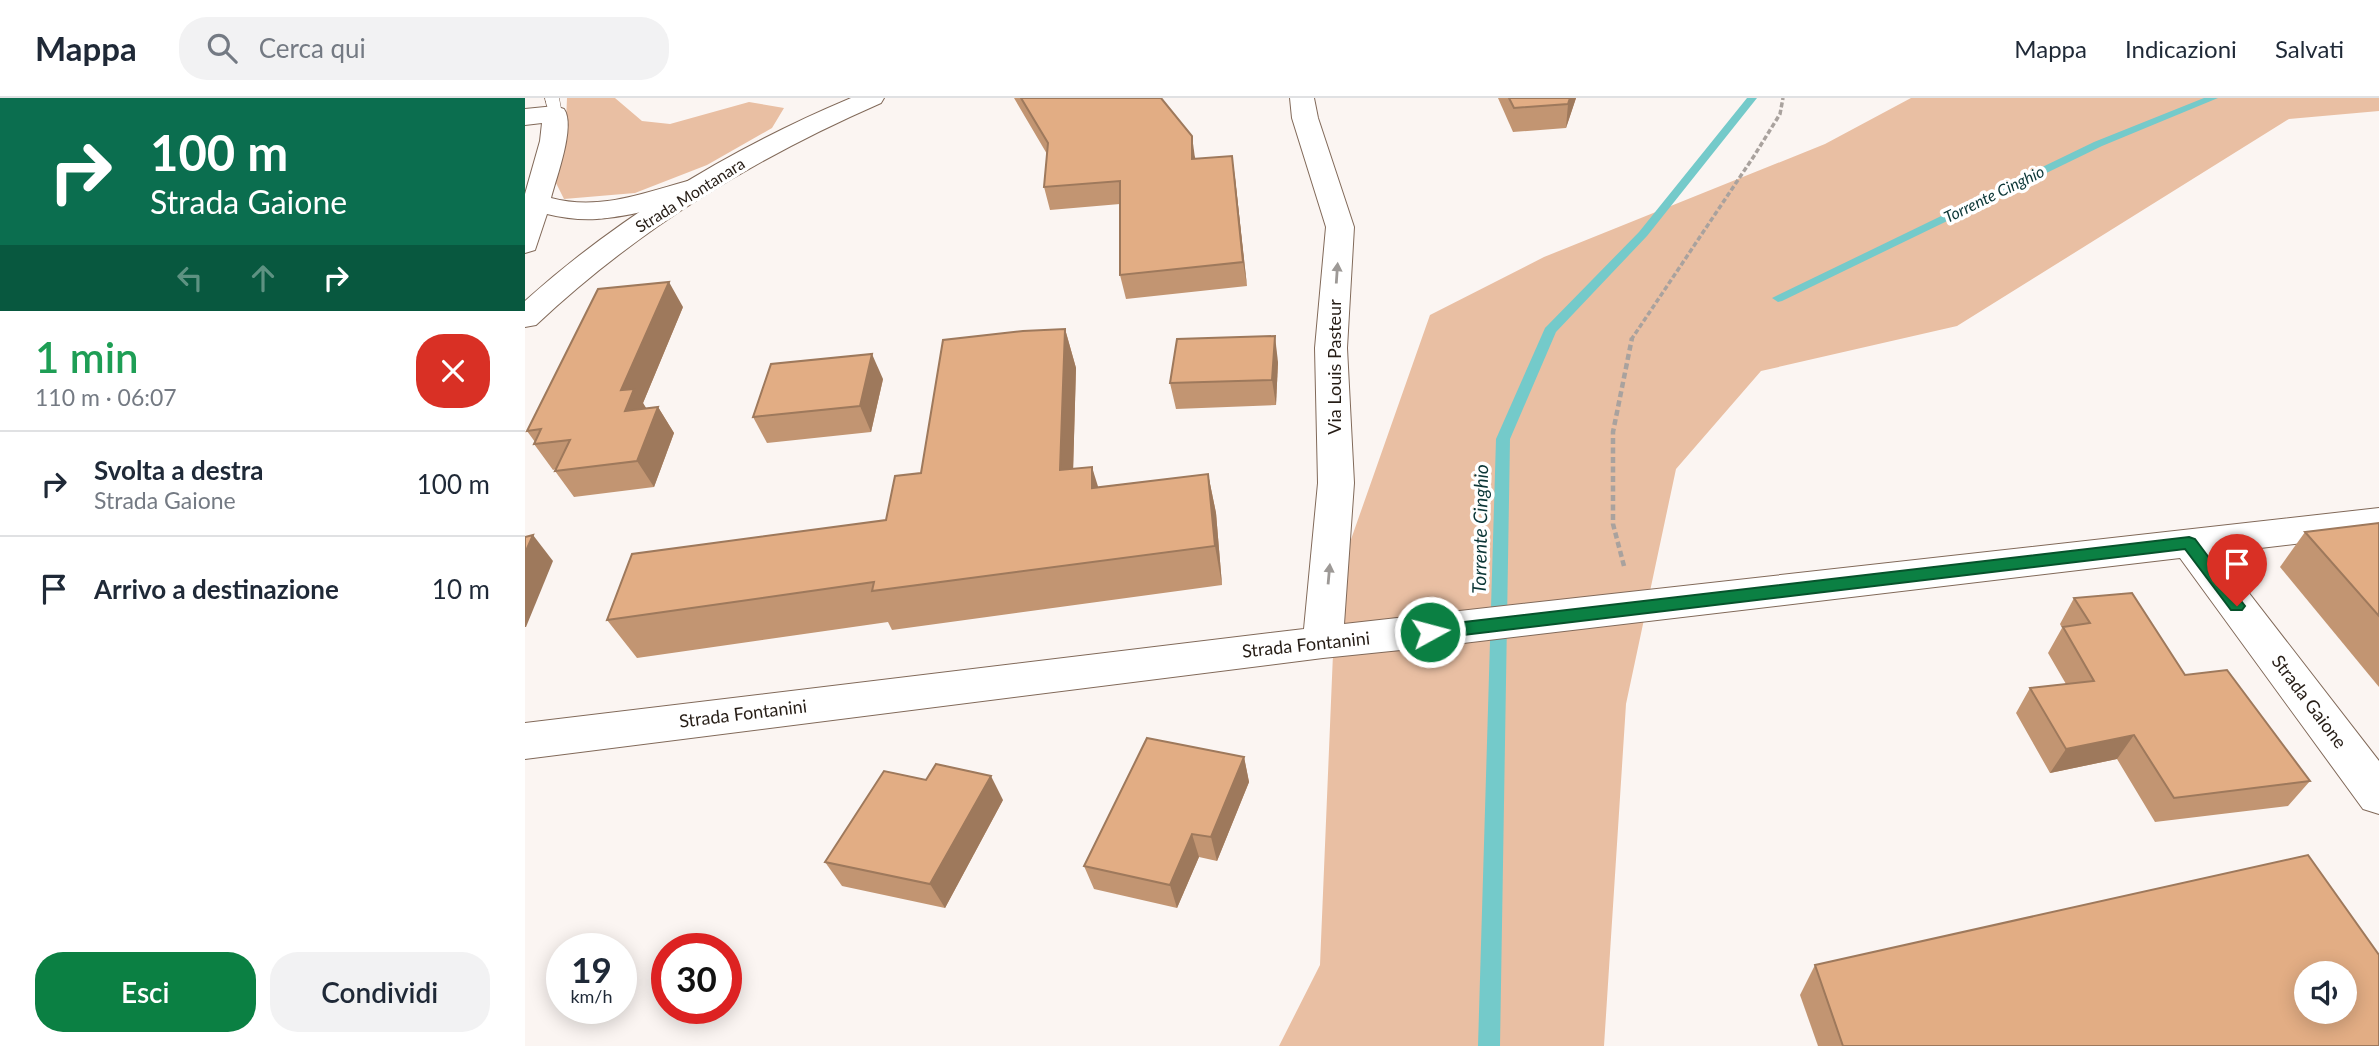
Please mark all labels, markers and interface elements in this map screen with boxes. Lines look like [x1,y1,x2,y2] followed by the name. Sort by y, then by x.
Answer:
[179,17,669,80] search box
[35,28,137,68] text: Mappa
[203,29,241,67] icon: search
[259,32,366,64] text: Cerca qui
[2014,34,2087,63] text: Mappa
[2125,34,2237,63] text: Indicazioni
[2275,34,2344,63] text: Salvati
[150,123,288,181] text: 100 m
[35,126,126,217] icon: right
[632,153,748,236] street label: Strada Montanara
[1941,161,2047,226] water label: Torrente Cinghio
[150,182,347,221] text: Strada Gaione
[171,259,209,297] icon: left
[244,259,282,297] icon: ahead
[317,259,355,297] icon: right
[1332,262,1343,284] one-way arrow
[1323,299,1345,435] street label: Via Louis Pasteur
[35,332,139,382] text: 1 min
[416,334,490,408] button: close
[35,383,177,411] text: 110 m · 06:07
[94,454,264,486] text: Svolta a destra
[1467,464,1492,594] water label: Torrente Cinghio
[35,465,73,503] icon: right
[417,468,490,500] text: 100 m
[94,486,236,514] text: Strada Gaione
[2207,534,2267,606] pin
[2218,545,2256,583] icon: arrive
[1323,563,1334,585] one-way arrow
[35,570,73,608] icon: arrive
[94,573,339,605] text: Arrivo a destinazione
[432,573,490,605] text: 10 m
[1393,595,1467,669] position arrow
[1241,626,1371,662] street label: Strada Fontanini
[2268,650,2352,752] street label: Strada Gaione
[678,694,808,732] street label: Strada Fontanini
[651,933,742,1024] speed limit sign: 30
[571,948,612,990] text: 19
[35,952,256,1032] button: Esci
[270,952,490,1032] button: Condividi
[2294,961,2357,1024] map controls
[2294,961,2357,1024] button: sound
[570,985,613,1007] text: km/h

